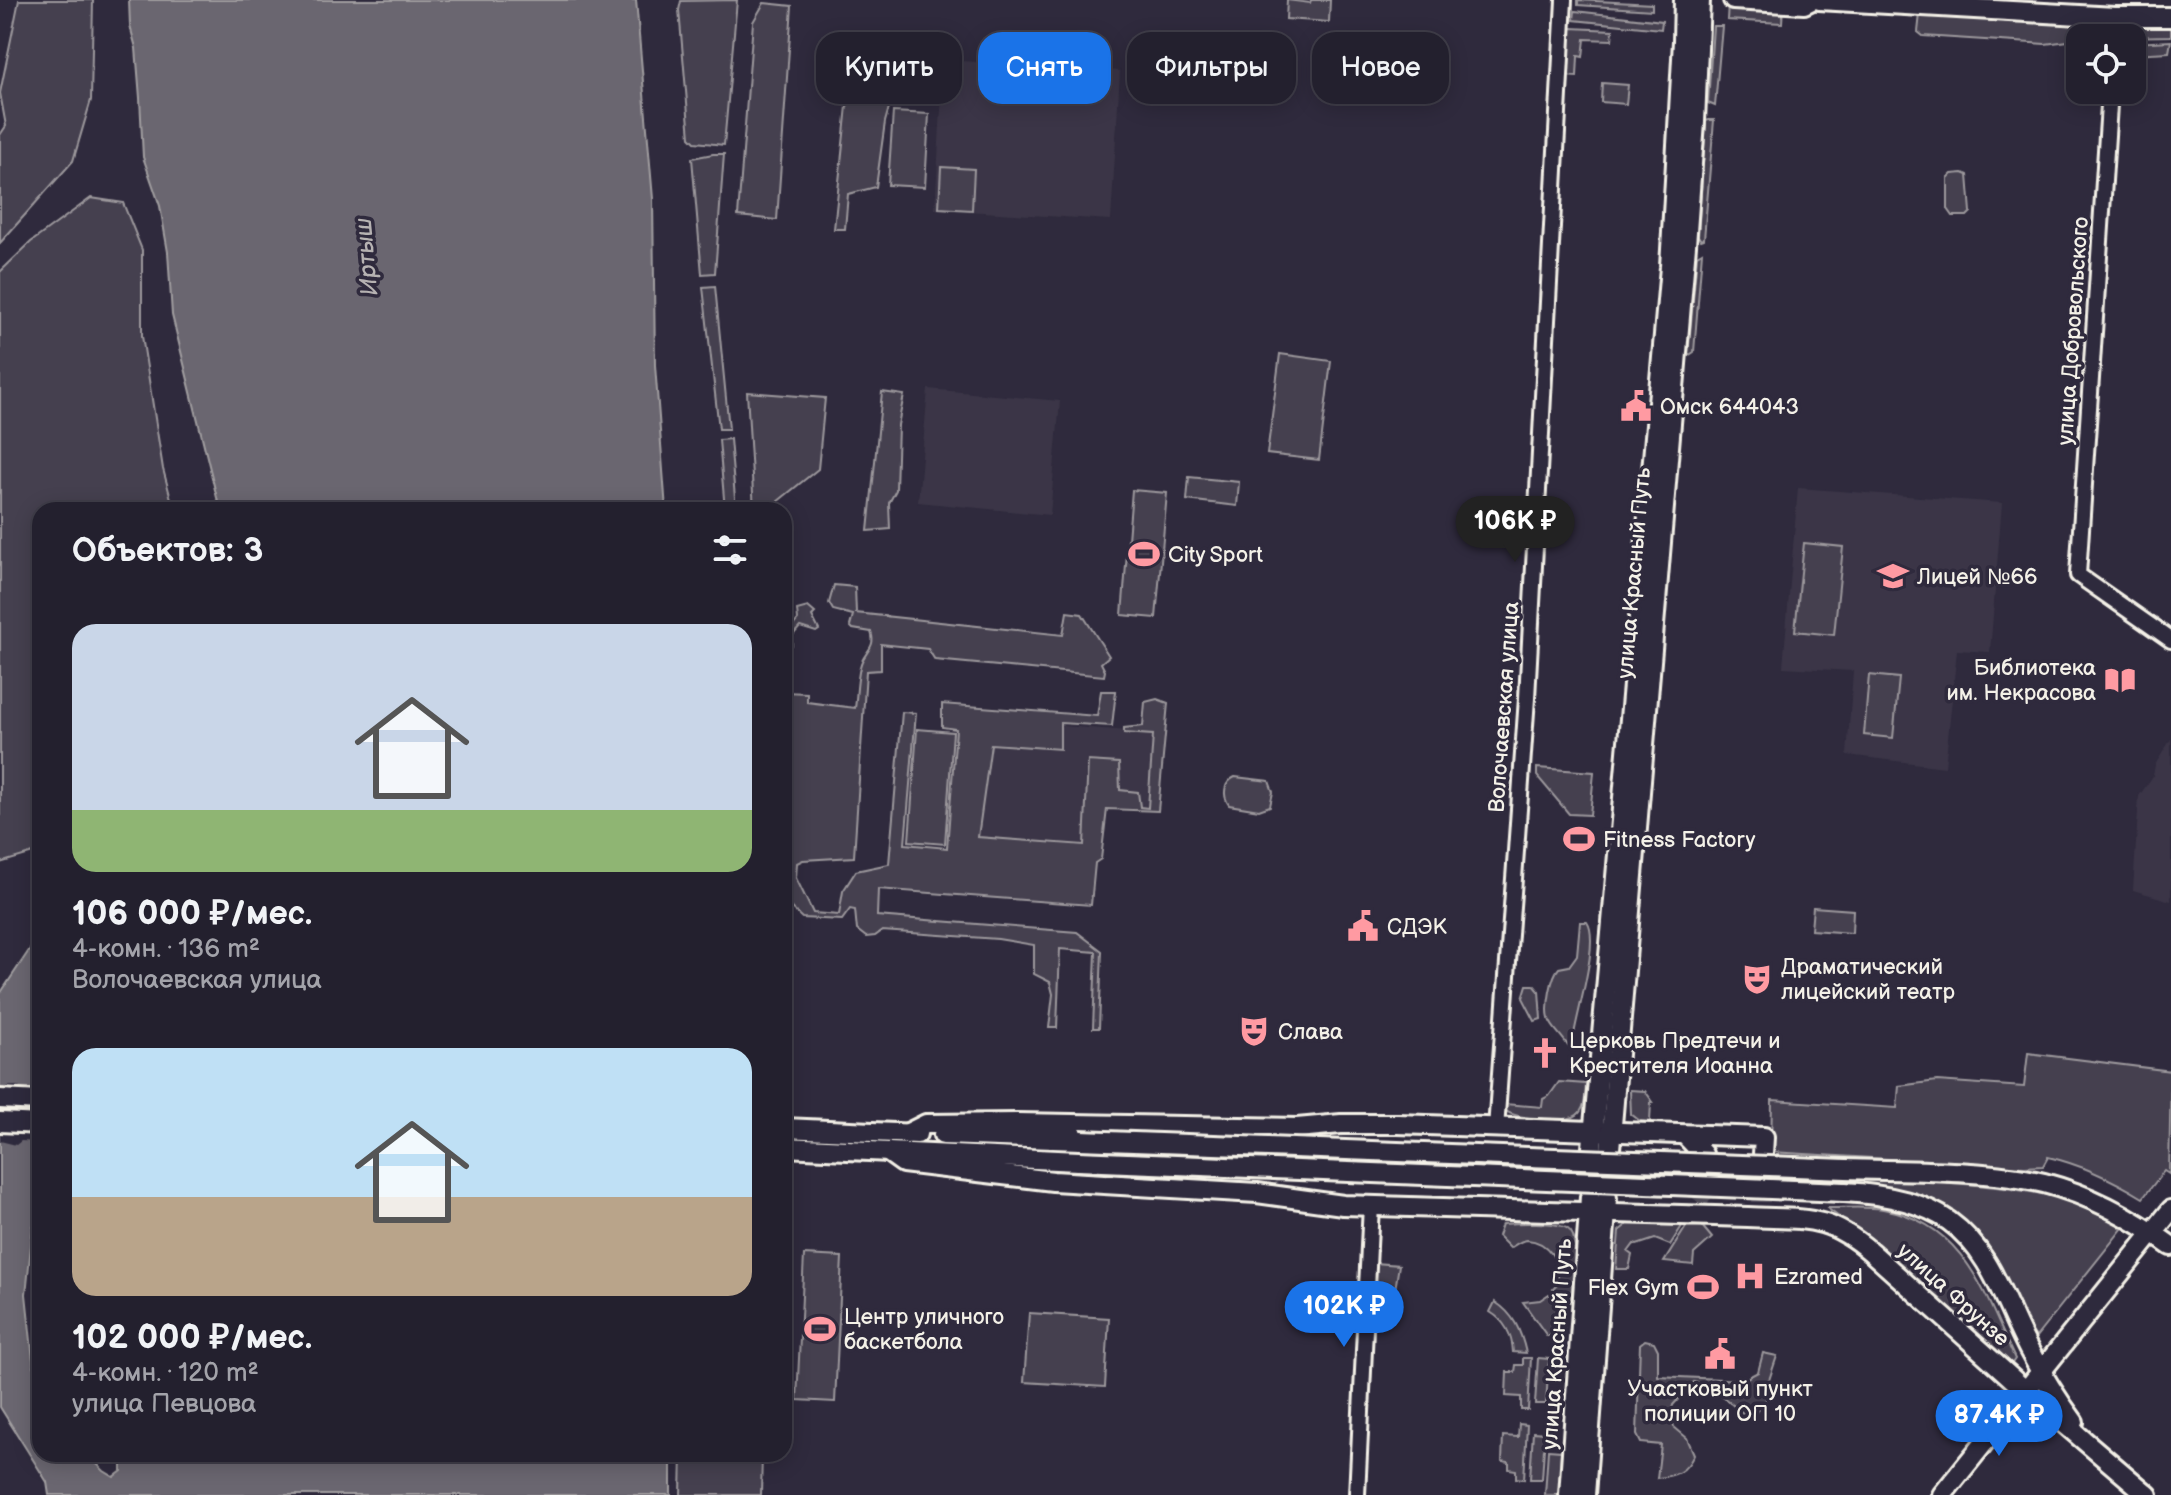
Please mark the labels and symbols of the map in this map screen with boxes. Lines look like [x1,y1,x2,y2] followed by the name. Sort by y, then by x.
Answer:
[349,216,384,297] water label: Иртыш
[2052,216,2095,446] street label: улица Добровольского
[1619,389,1653,423] public building icon: Омск 644043
[1660,394,1799,421] place label: Омск 644043
[1612,466,1657,680] street label: улица Красный Путь
[1450,496,1580,564] pin: 106K ₽
[1127,537,1161,571] sports icon: City Sport
[1168,542,1263,569] place label: City Sport
[1876,559,1910,593] school or university icon: Лицей №66
[1916,564,2037,591] place label: Лицей №66
[1484,601,1525,814] street label: Волочаевская улица
[1947,655,2096,707] place label: Библиотека им. Некрасова
[2103,663,2137,697] library icon: Библиотека им. Некрасова
[1562,822,1596,856] sports icon: Fitness Factory
[1603,827,1755,854] place label: Fitness Factory
[1346,909,1380,943] public building icon: СДЭК
[1387,914,1447,941] place label: СДЭК
[1781,954,1956,1006] place label: Драматический лицейский театр
[1740,962,1774,996] theatre icon: Драматический лицейский театр
[1237,1014,1271,1048] theatre icon: Слава
[1278,1019,1343,1046] place label: Слава
[1569,1028,1781,1080] place label: Церковь Предтечи и Крестителя Иоанна
[1528,1036,1562,1070] church icon: Церковь Предтечи и Крестителя Иоанна
[1537,1237,1578,1451] street label: улица Красный Путь
[1891,1238,2015,1353] street label: улица Фрунзе
[1733,1259,1767,1293] hospital icon: Ezramed
[1774,1264,1863,1291] place label: Ezramed
[1686,1270,1720,1304] sports icon: Flex Gym
[1588,1275,1679,1302] place label: Flex Gym
[1279,1281,1409,1349] pin: 102K ₽
[844,1304,1004,1356] place label: Центр уличного баскетбола
[803,1312,837,1346] sports icon: Центр уличного баскетбола
[1703,1337,1737,1371] public building icon: Участковый пункт полиции ОП 10
[1627,1376,1814,1428] place label: Участковый пункт полиции ОП 10
[1925,1390,2073,1458] pin: 87.4K ₽

